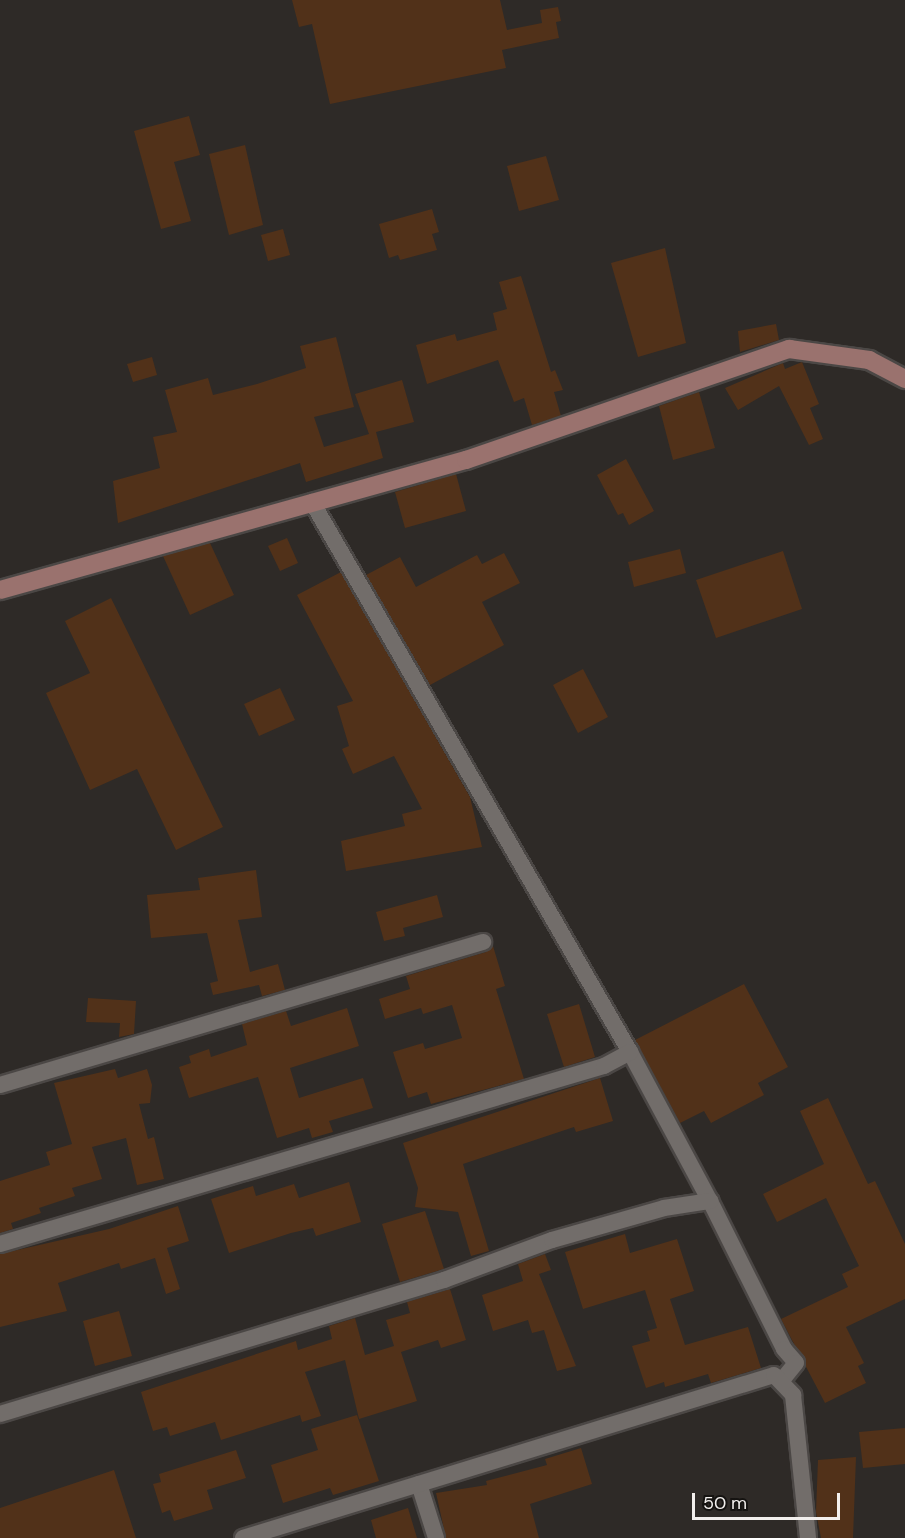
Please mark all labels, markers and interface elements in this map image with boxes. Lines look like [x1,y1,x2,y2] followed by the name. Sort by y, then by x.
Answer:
[695,1481,844,1519] scale bar
[703,1491,747,1515] text: 50 m

